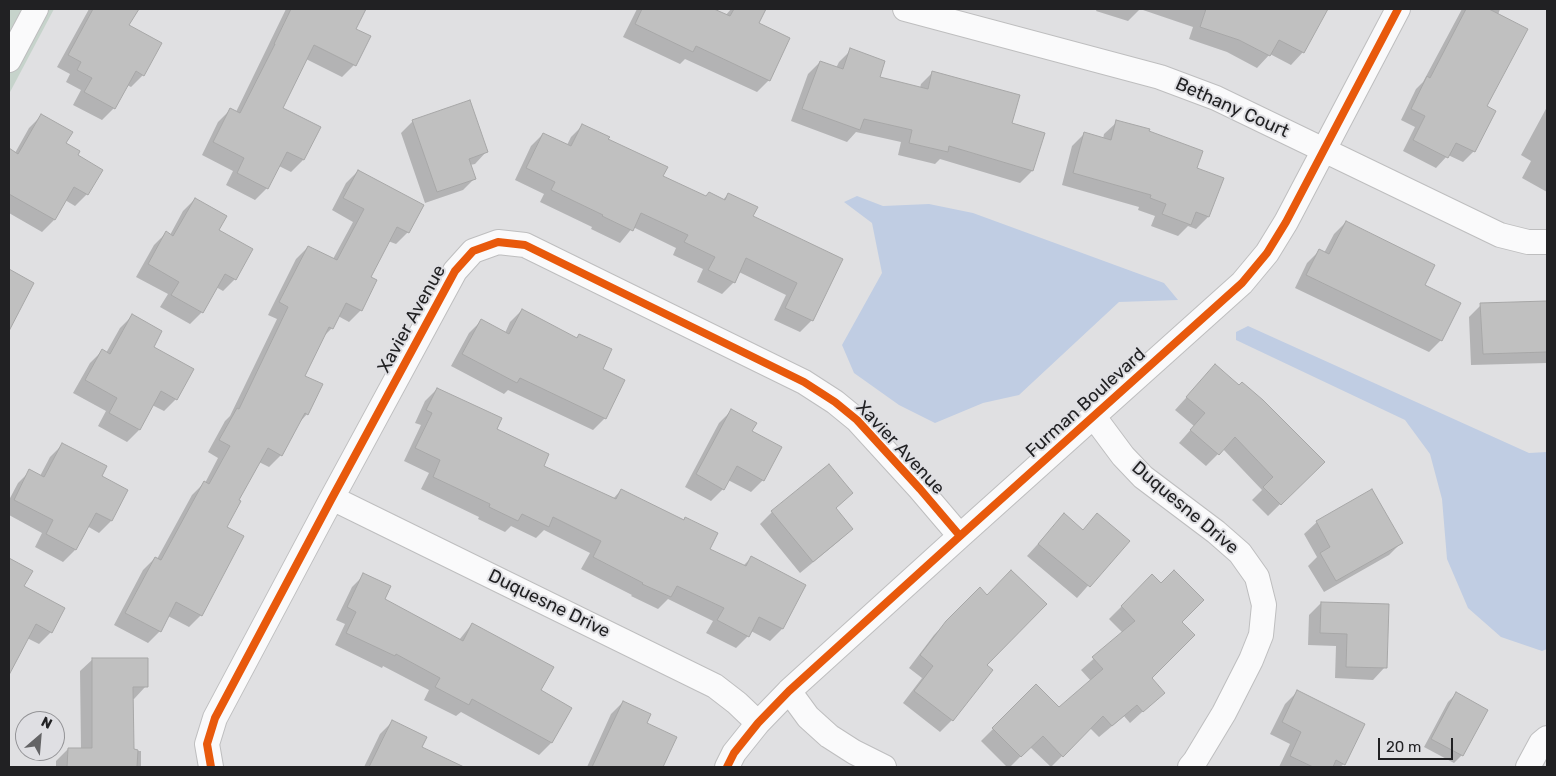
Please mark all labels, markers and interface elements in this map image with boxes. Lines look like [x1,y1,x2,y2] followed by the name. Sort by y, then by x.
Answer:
[1172,73,1292,143] street label: Bethany Court
[374,261,450,377] street label: Xavier Avenue
[1022,344,1150,462] street label: Furman Boulevard
[851,397,949,499] street label: Xavier Avenue
[1127,457,1243,559] street label: Duquesne Drive
[485,565,613,643] street label: Duquesne Drive
[15,711,65,761] north arrow
[38,713,55,733] text: N
[1381,728,1456,760] scale bar
[1386,738,1421,756] text: 20 m

